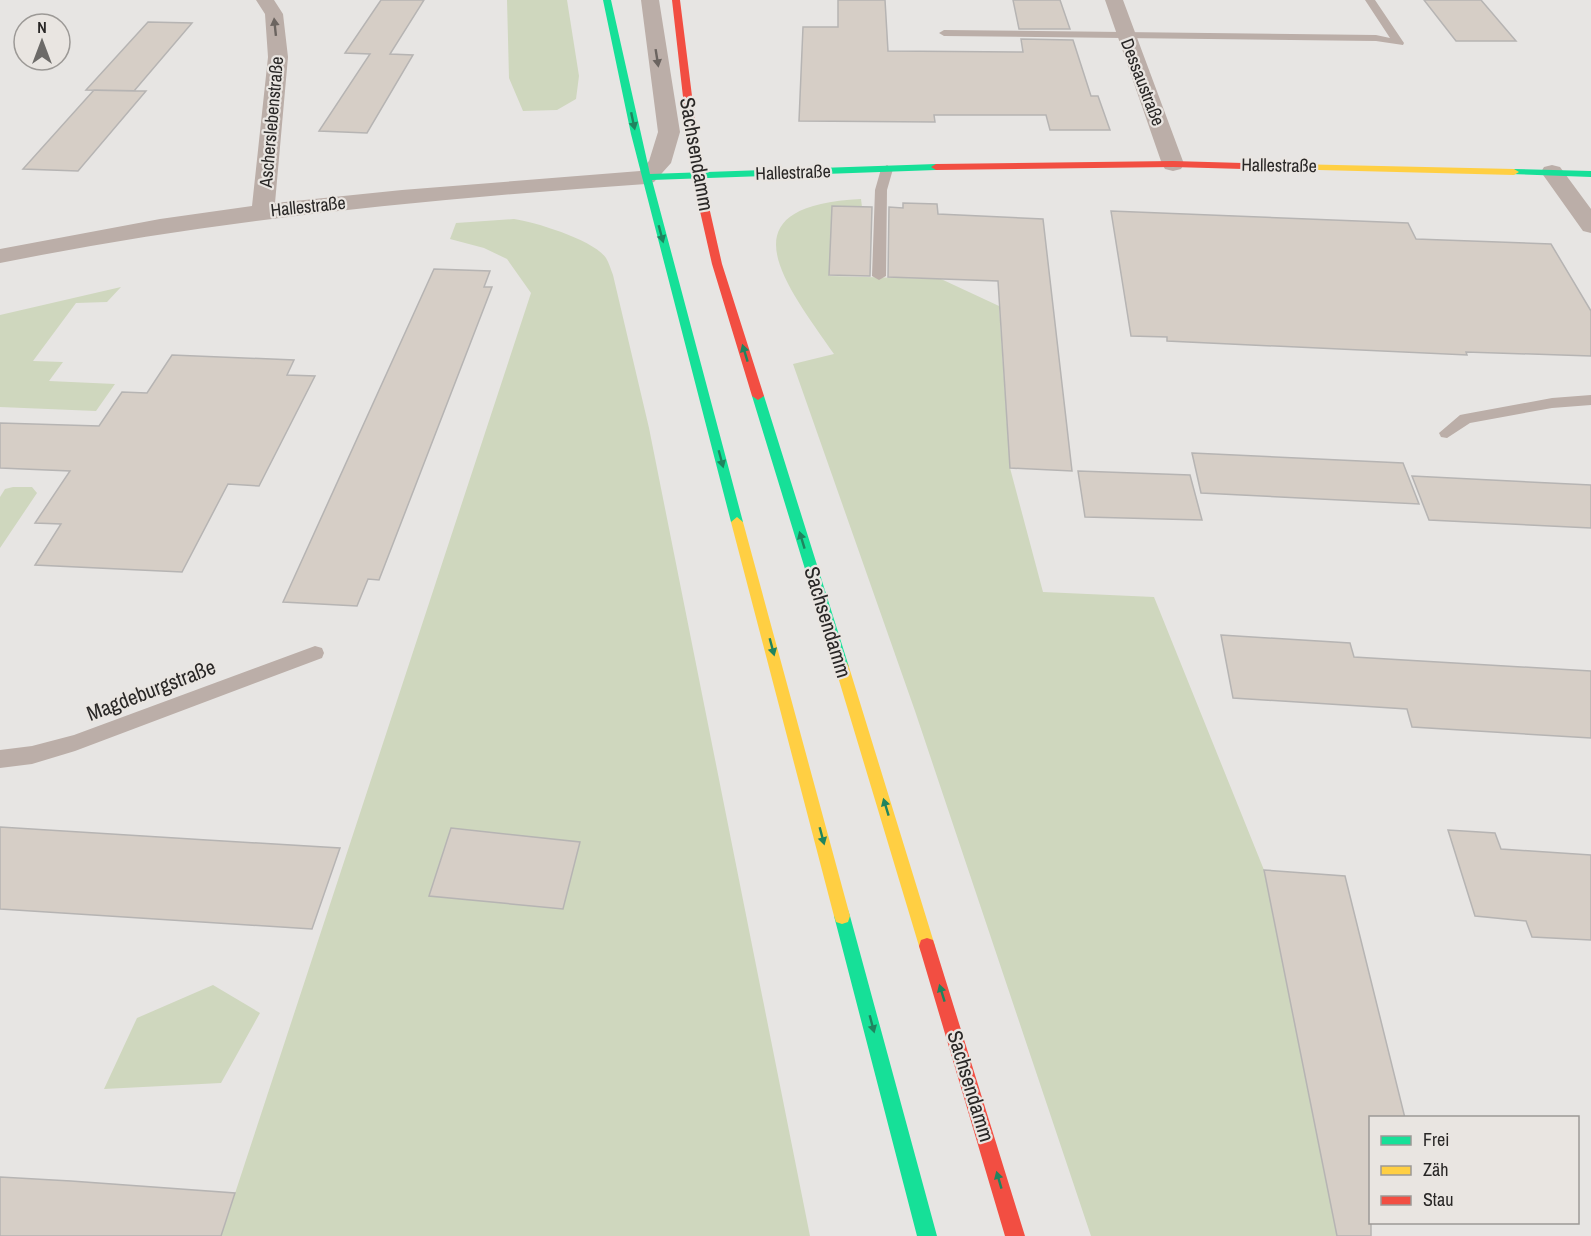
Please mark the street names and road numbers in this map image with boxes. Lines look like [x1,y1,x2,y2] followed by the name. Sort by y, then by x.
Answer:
[1115,35,1171,129] street label: Dessaustraße
[253,56,289,189] street label: Ascherslebenstraße
[673,95,721,213] street label: Sachsendamm
[1241,152,1317,178] street label: Hallestraße
[755,158,831,186] street label: Hallestraße
[269,190,347,222] street label: Hallestraße
[797,563,859,681] street label: Sachsendamm
[82,652,220,728] street label: Magdeburgstraße
[940,1027,1002,1145] street label: Sachsendamm

